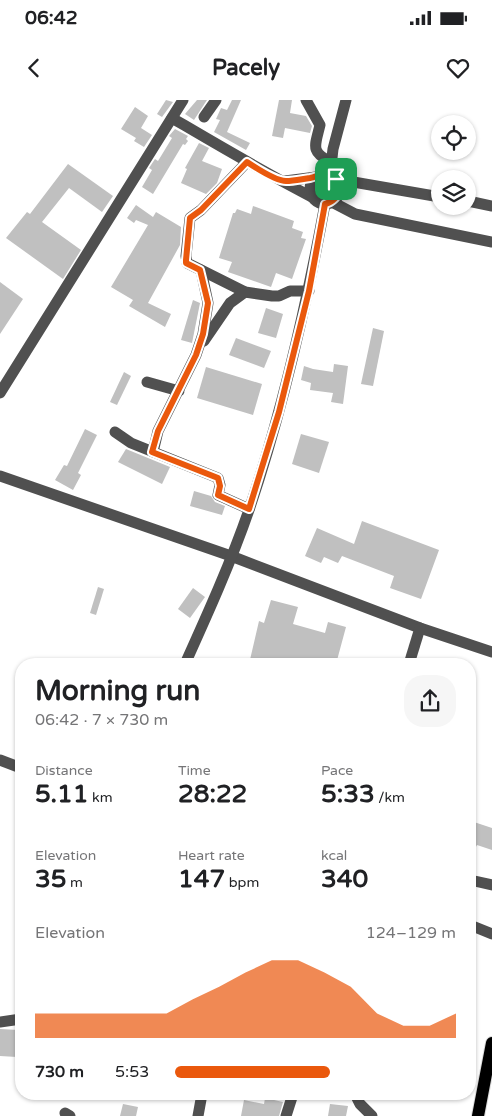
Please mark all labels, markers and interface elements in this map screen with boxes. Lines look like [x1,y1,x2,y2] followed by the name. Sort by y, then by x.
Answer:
[25,7,78,29] text: 06:42
[20,54,48,82] icon: back
[444,54,472,82] icon: heart
[212,55,280,81] text: Pacely
[431,115,476,215] map controls
[431,115,476,160] button: locate
[315,158,357,200] pin
[322,165,350,193] icon: arrive
[431,170,476,215] button: layers
[35,674,200,708] text: Morning run
[404,675,456,727] button: share
[35,710,168,730] text: 06:42 · 7 × 730 m
[35,762,93,779] text: Distance
[178,762,211,779] text: Time
[321,762,353,779] text: Pace
[35,779,88,809] text: 5.11
[178,779,247,809] text: 28:22
[321,779,375,809] text: 5:33
[88,789,112,806] text: km
[375,789,405,806] text: /km
[35,847,96,864] text: Elevation
[178,847,245,864] text: Heart rate
[321,847,347,864] text: kcal
[35,864,66,894] text: 35
[178,864,225,894] text: 147
[321,864,368,894] text: 340
[66,874,83,891] text: m
[225,874,259,891] text: bpm
[35,923,105,943] text: Elevation
[366,923,456,943] text: 124–129 m
[35,1062,84,1082] text: 730 m
[115,1062,149,1082] text: 5:53

